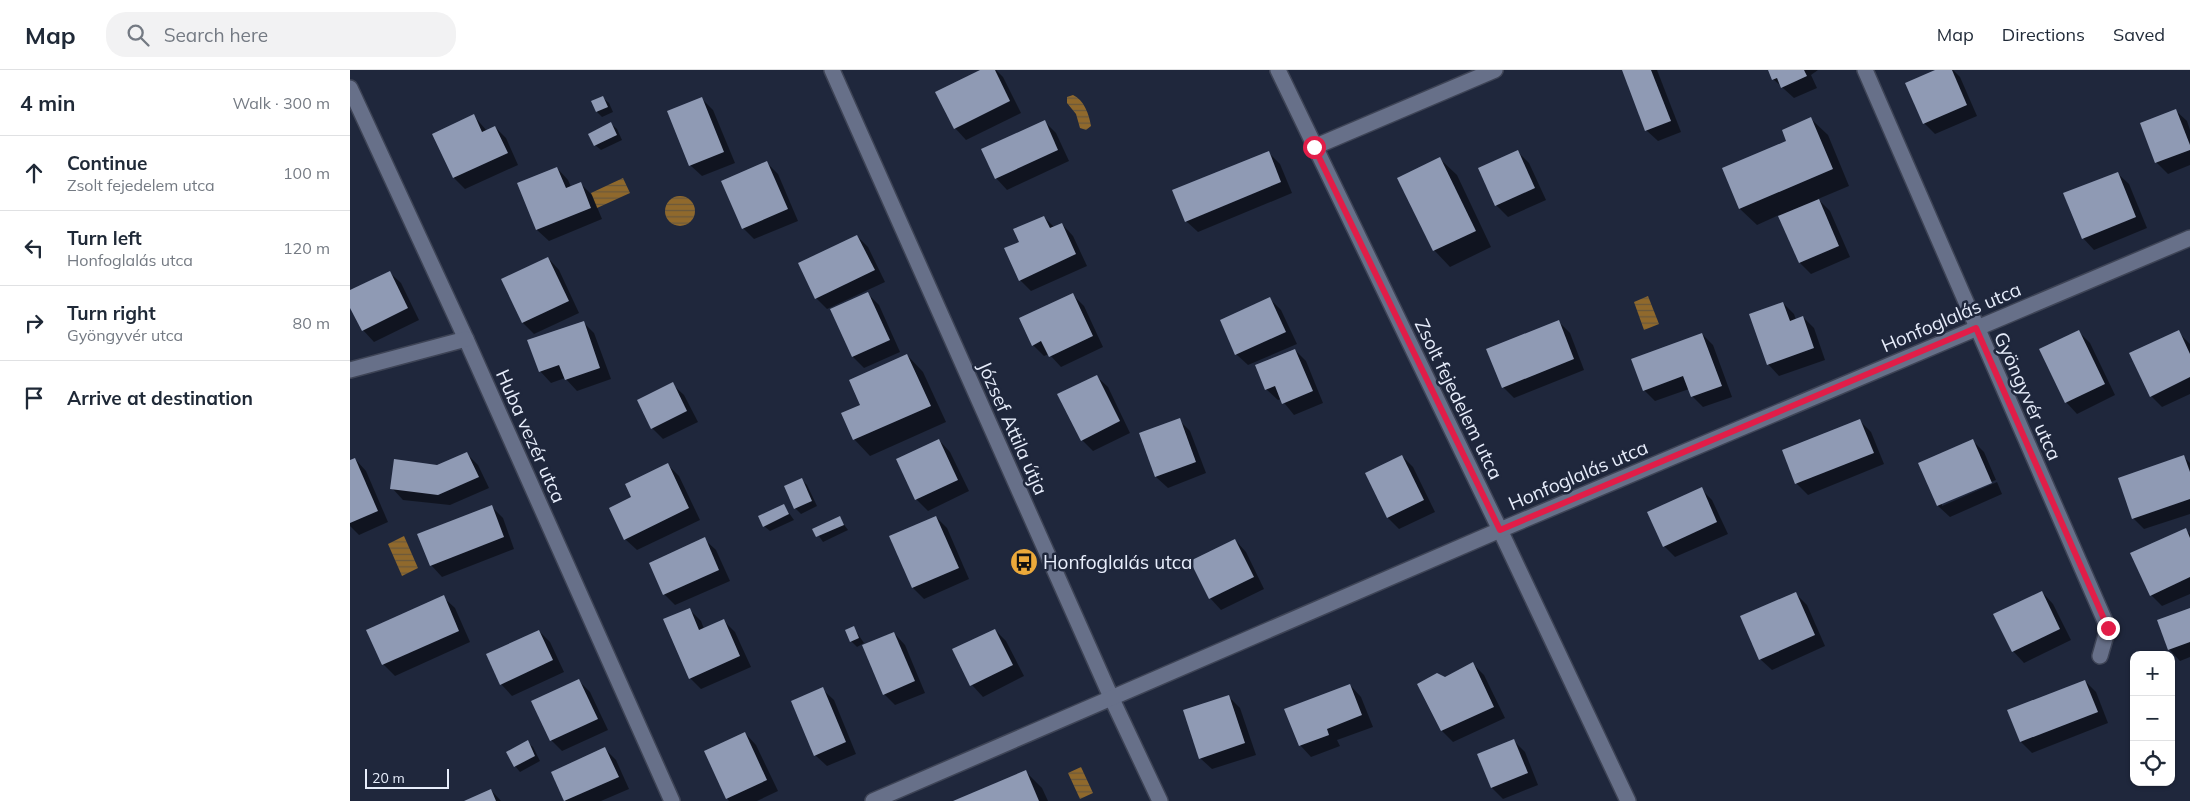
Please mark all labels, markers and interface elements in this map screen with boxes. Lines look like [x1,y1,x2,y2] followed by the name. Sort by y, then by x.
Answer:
[106,12,456,57] search box
[25,20,76,50] text: Map
[124,21,152,49] icon: search
[164,23,268,47] text: Search here
[1937,23,1974,46] text: Map
[2002,23,2085,46] text: Directions
[2113,23,2165,46] text: Saved
[20,90,75,116] text: 4 min
[232,93,330,113] text: Walk · 300 m
[1303,136,1326,159] route start
[67,151,147,175] text: Continue
[20,159,48,187] icon: ahead
[283,163,330,183] text: 100 m
[67,175,215,195] text: Zsolt fejedelem utca
[67,226,142,250] text: Turn left
[20,234,48,262] icon: left
[283,238,330,258] text: 120 m
[67,250,193,270] text: Honfoglalás utca
[1878,277,2024,357] street label: Honfoglalás utca
[67,301,156,325] text: Turn right
[20,309,48,337] icon: right
[293,313,330,333] text: 80 m
[1410,315,1508,483] street label: Zsolt fejedelem utca
[67,325,183,345] text: Gyöngyvér utca
[1989,328,2067,464] street label: Gyöngyvér utca
[973,358,1053,498] street label: József Attila útja
[491,366,571,506] street label: Huba vezér utca
[20,384,48,412] icon: arrive
[67,386,253,410] text: Arrive at destination
[1505,435,1651,515] street label: Honfoglalás utca
[1009,547,1039,577] bus stop icon: Honfoglalás utca
[1043,550,1192,574] place label: Honfoglalás utca
[2097,617,2120,640] route end
[2130,651,2175,786] map controls
[2130,651,2175,696] button: +
[2130,696,2175,741] button: −
[2130,741,2175,786] button: locate
[365,766,449,789] scale bar
[372,769,405,787] text: 20 m

